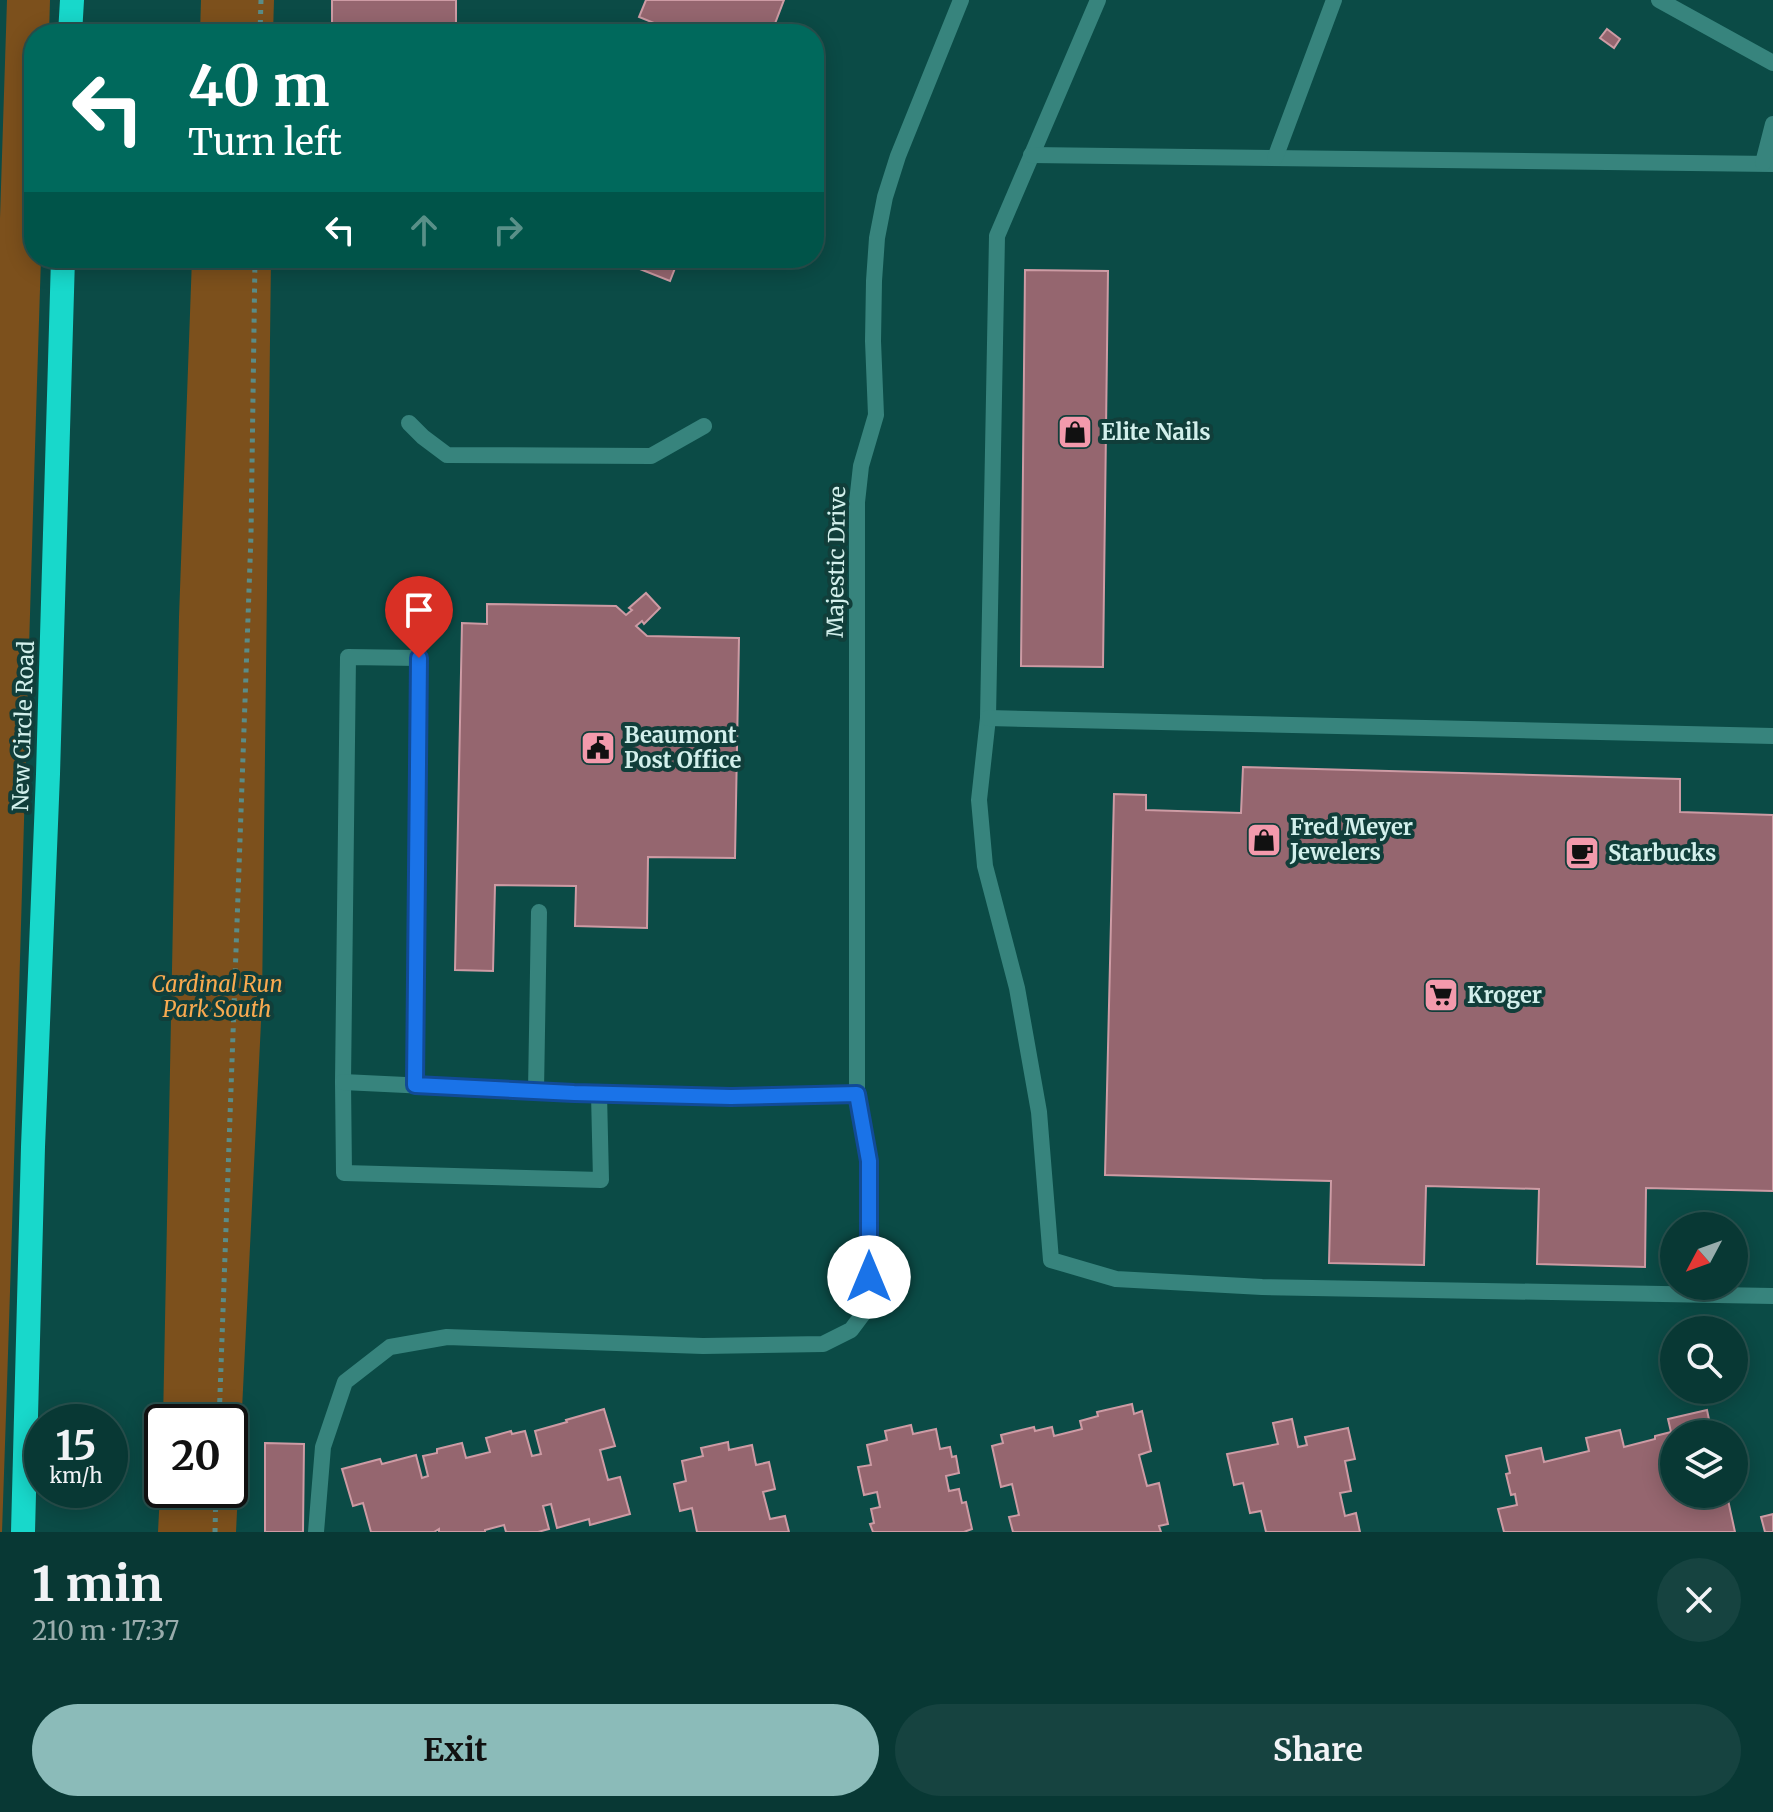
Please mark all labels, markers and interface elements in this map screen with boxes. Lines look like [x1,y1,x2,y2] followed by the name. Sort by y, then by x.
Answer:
[188,51,330,121] text: 40 m
[56,56,160,160] icon: left
[188,120,342,165] text: Turn left
[318,208,362,252] icon: left
[402,208,446,252] icon: ahead
[486,208,530,252] icon: right
[1056,413,1094,451] shop icon: Elite Nails
[1101,418,1211,446] place label: Elite Nails
[821,486,851,638] street label: Majestic Drive
[385,576,453,658] pin
[397,588,441,632] icon: arrive
[6,640,40,812] street label: New Circle Road
[624,721,741,774] place label: Beaumont Post Office
[579,729,617,767] public building icon: Beaumont Post Office
[1289,813,1413,866] place label: Fred Meyer Jewelers
[1245,821,1283,859] shop icon: Fred Meyer Jewelers
[1563,834,1601,872] cafe icon: Starbucks
[1608,839,1716,867] place label: Starbucks
[151,970,283,1023] park label: Cardinal Run Park South
[1422,976,1460,1014] supermarket icon: Kroger
[1467,981,1542,1009] place label: Kroger
[1660,1212,1748,1300] north arrow
[1660,1212,1748,1508] map controls
[827,1235,911,1319] position arrow
[1660,1316,1748,1404] button: search
[144,1404,248,1508] speed limit sign: 20
[1660,1420,1748,1508] button: layers
[56,1421,96,1471] text: 15
[50,1463,102,1488] text: km/h
[32,1554,163,1614] text: 1 min
[1657,1558,1741,1642] button: close
[32,1614,179,1647] text: 210 m · 17:37
[32,1704,879,1796] button: Exit
[895,1704,1741,1796] button: Share

